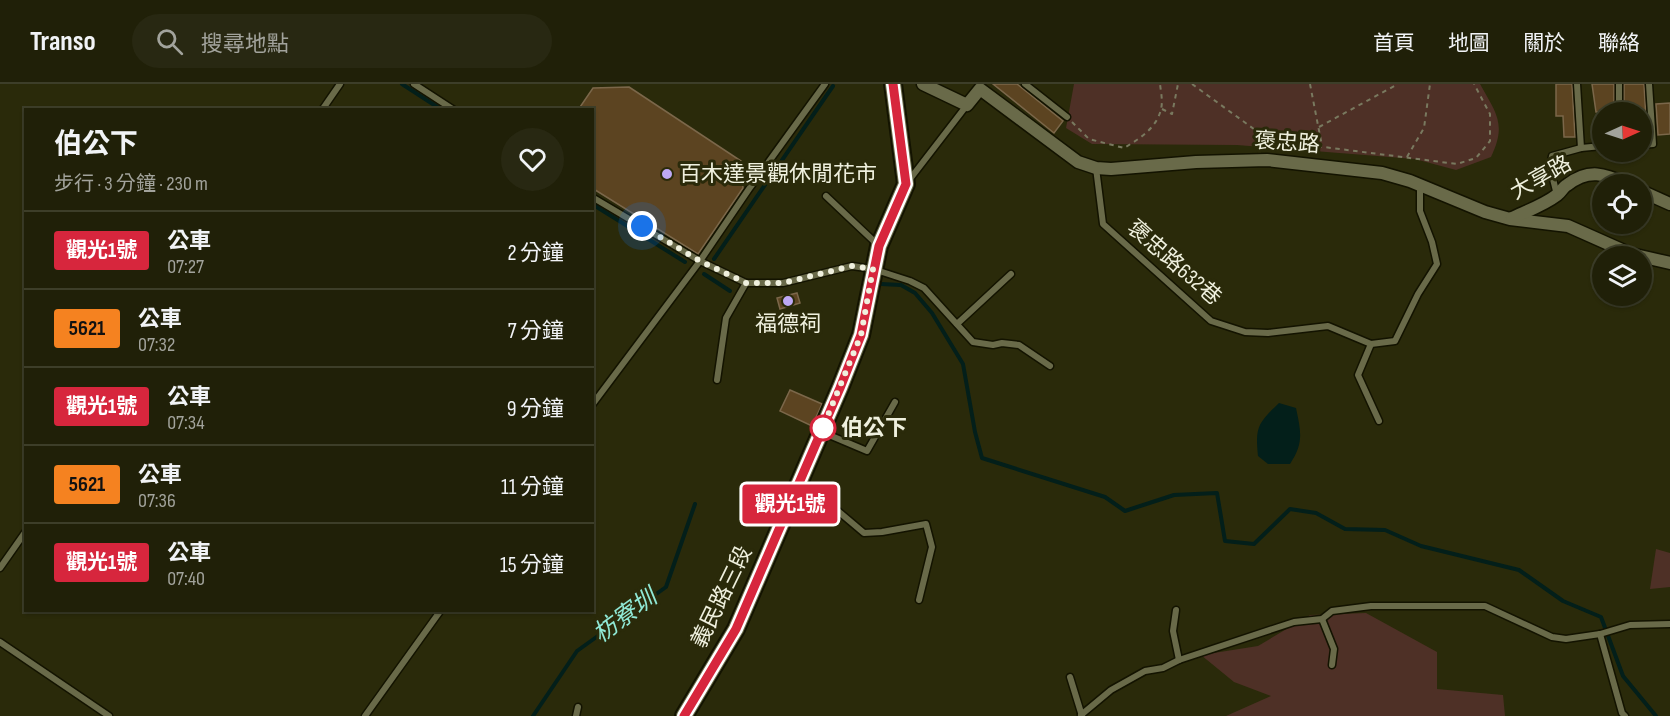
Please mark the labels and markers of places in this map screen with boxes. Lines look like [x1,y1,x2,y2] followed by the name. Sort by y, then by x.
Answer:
[679,161,877,188] place label: 百木達景觀休閒花市
[660,167,674,181] marker: 百木達景觀休閒花市
[781,294,795,308] marker: 福德祠
[755,311,821,338] place label: 福德祠
[810,415,836,441] marker: 伯公下
[841,415,907,442] place label: 伯公下

